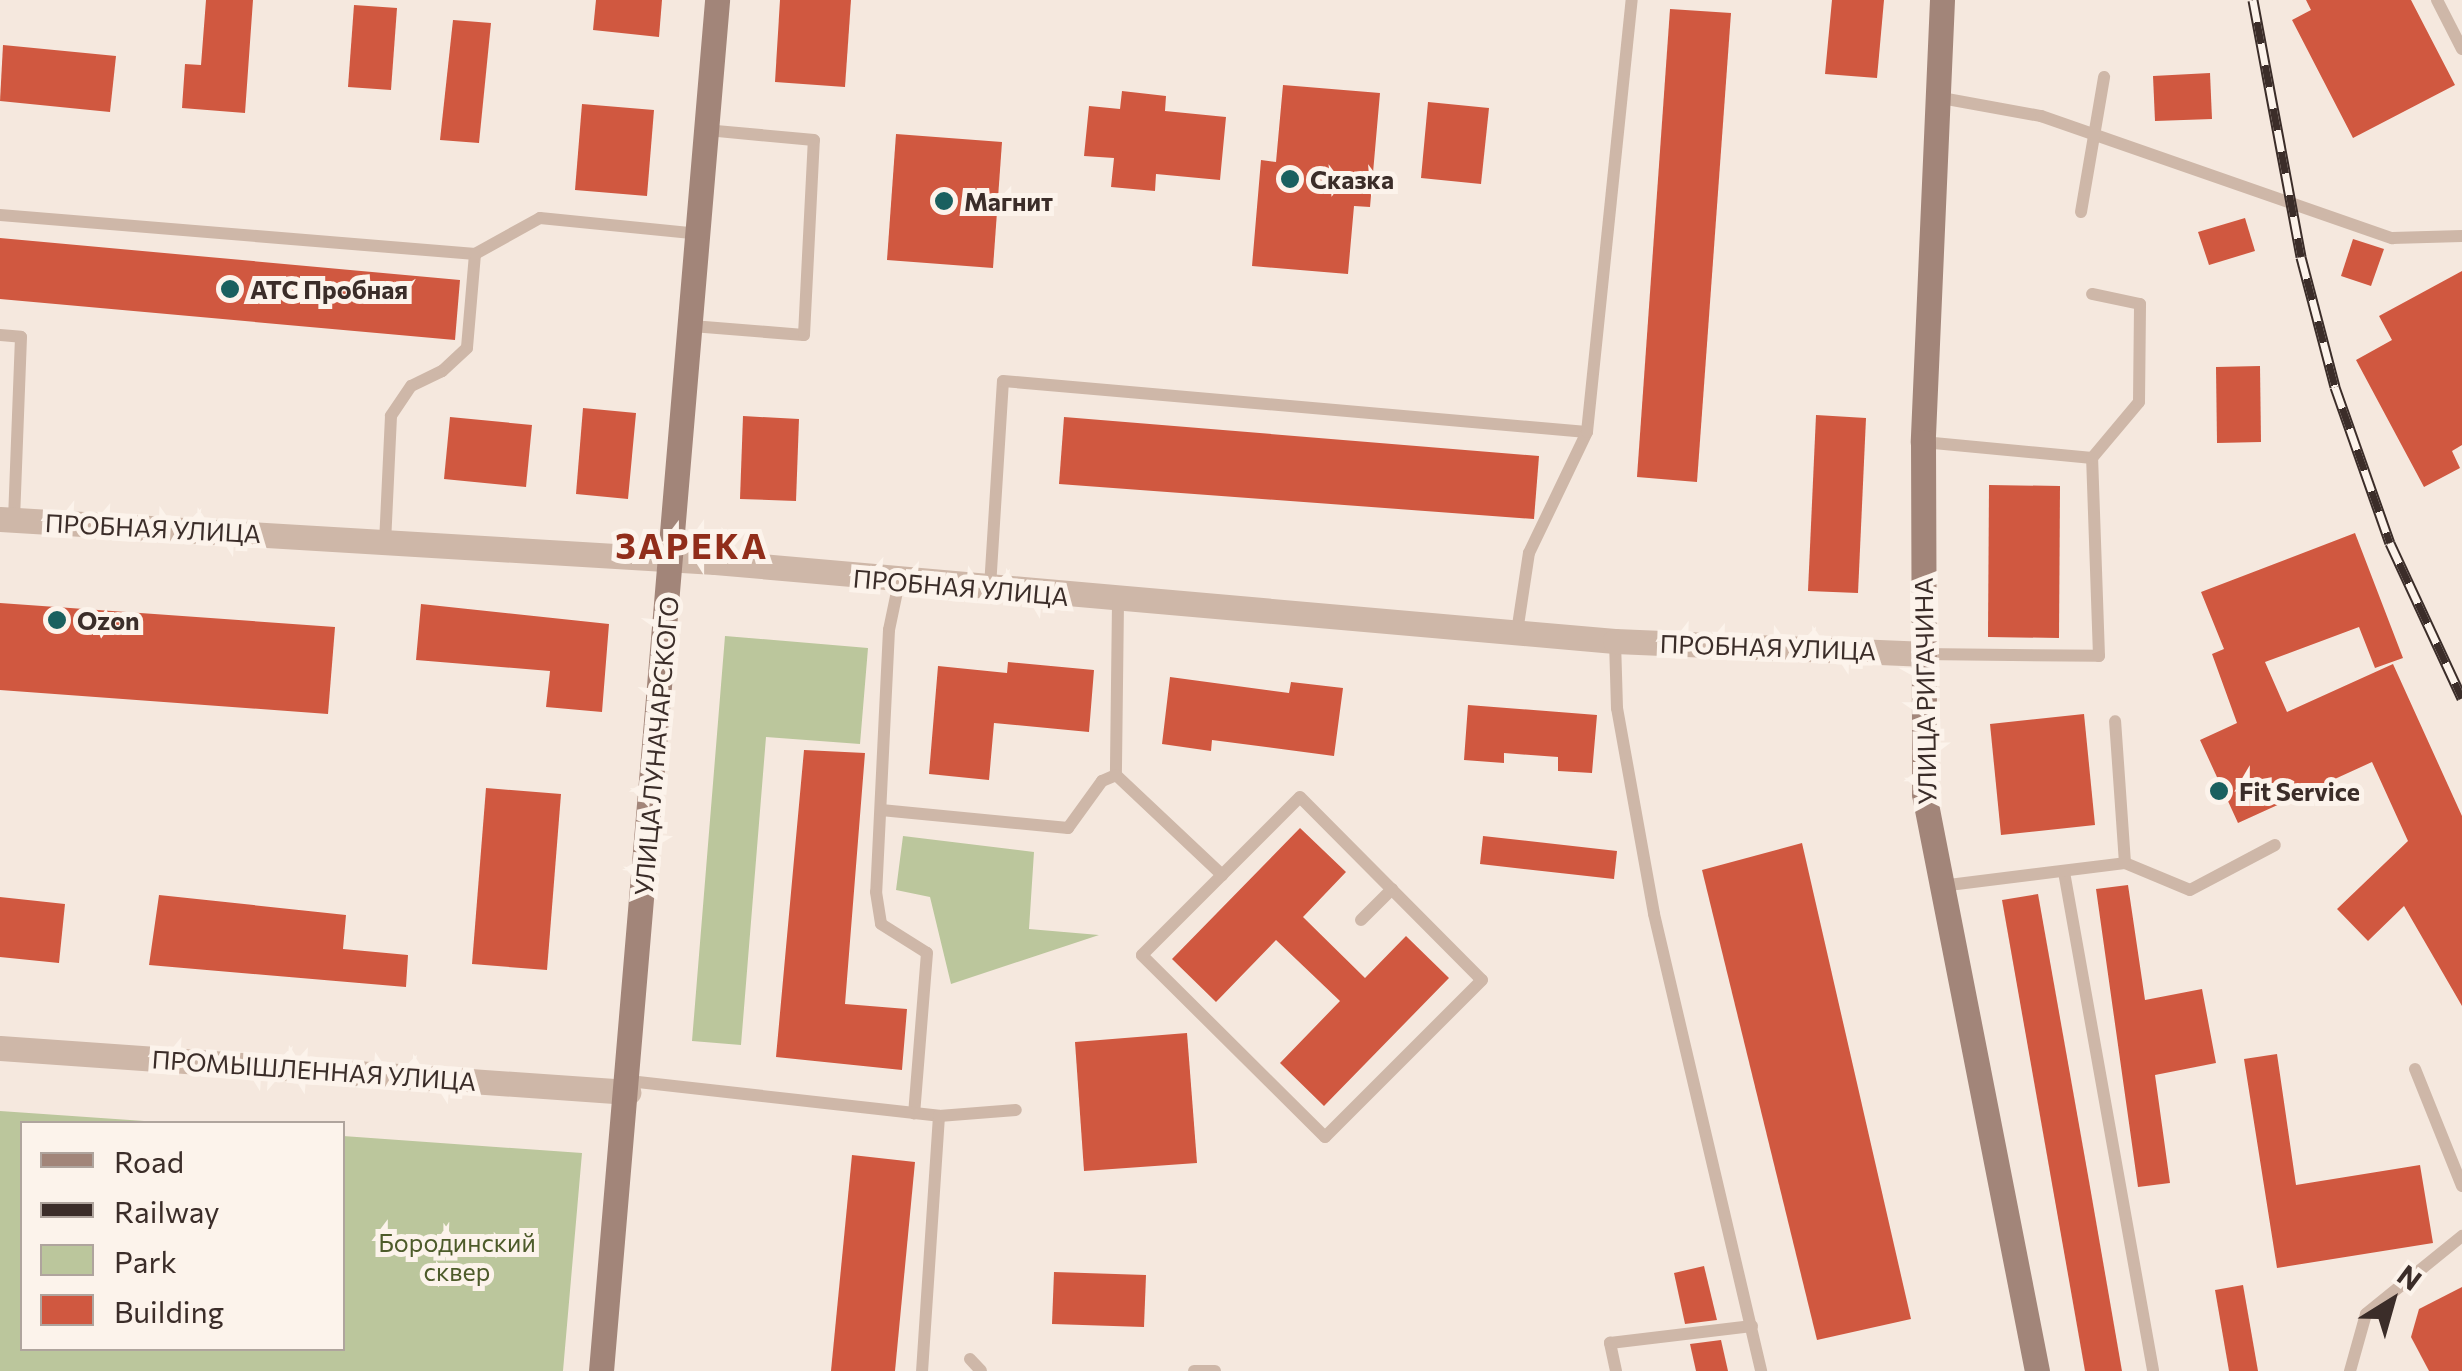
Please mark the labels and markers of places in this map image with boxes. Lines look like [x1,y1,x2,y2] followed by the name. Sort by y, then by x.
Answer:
[1310,164,1394,194] place label: Сказка
[1279,168,1301,190] marker: Сказка
[964,186,1053,216] place label: Магнит
[933,190,955,212] marker: Магнит
[250,274,408,304] place label: АТС Пробная
[219,278,241,300] marker: АТС Пробная
[77,605,140,635] place label: Ozon
[46,609,68,631] marker: Ozon
[2239,776,2360,806] place label: Fit Service
[2208,780,2230,802] marker: Fit Service

